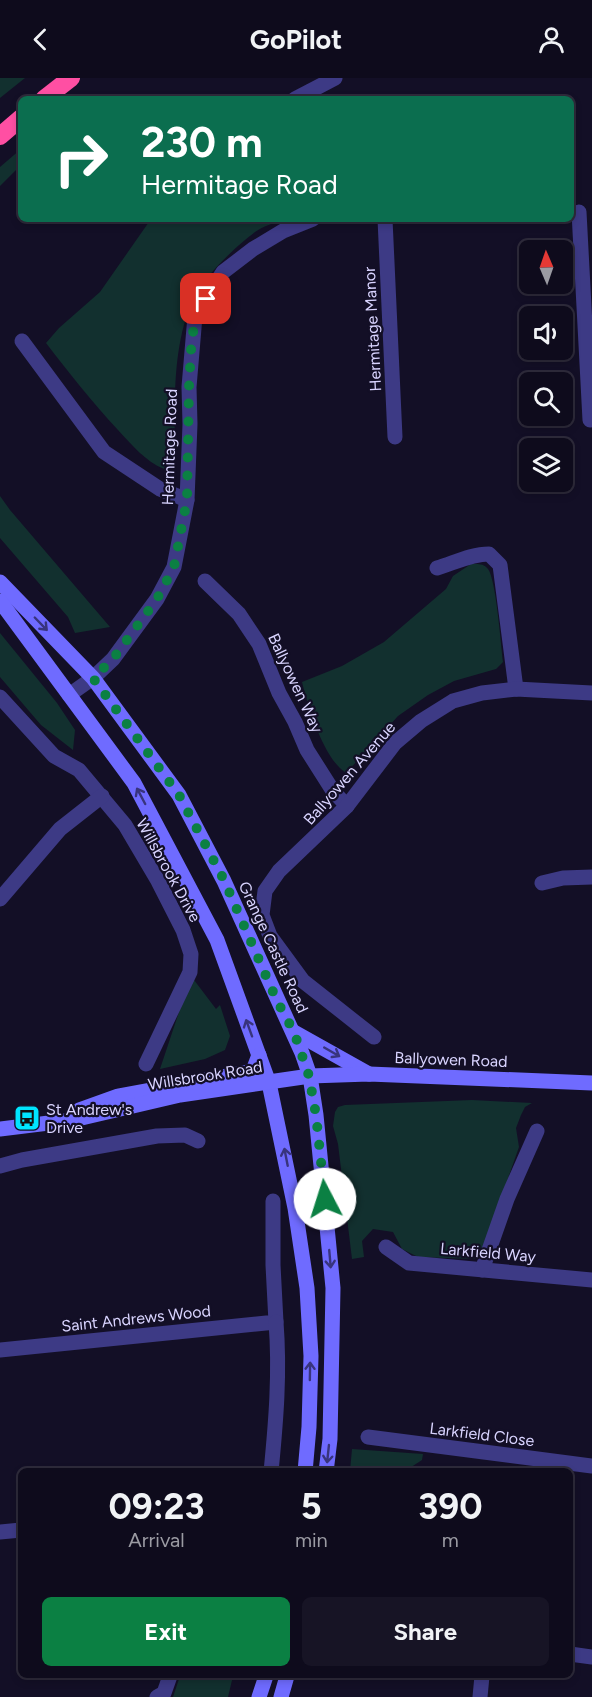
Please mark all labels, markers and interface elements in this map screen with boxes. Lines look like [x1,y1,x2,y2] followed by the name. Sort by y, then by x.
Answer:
[24,23,57,56] icon: back
[250,23,342,56] text: GoPilot
[535,23,568,56] icon: person
[141,117,263,168] text: 230 m
[42,120,120,198] icon: right
[141,168,338,201] text: Hermitage Road
[519,240,573,294] north arrow
[519,240,573,492] map controls
[360,265,385,392] street label: Hermitage Manor
[180,273,231,324] pin
[189,282,222,315] icon: arrive
[519,306,573,360] button: sound
[519,372,573,426] button: search
[158,388,181,506] street label: Hermitage Road
[519,438,573,492] button: layers
[33,617,48,632] one-way arrow
[264,631,327,736] street label: Ballyowen Way
[299,718,399,829] street label: Ballyowen Avenue
[135,787,146,805] one-way arrow
[132,815,205,926] street label: Willsbrook Drive
[235,878,312,1016] street label: Grange Castle Road
[243,1019,254,1038] one-way arrow
[323,1046,340,1058] one-way arrow
[394,1048,508,1071] street label: Ballyowen Road
[147,1057,264,1094] street label: Willsbrook Road
[46,1100,132,1137] place label: St Andrew's Drive
[12,1103,42,1133] bus stop icon: St Andrew's Drive
[280,1148,291,1167] one-way arrow
[293,1167,357,1231] position arrow
[439,1239,537,1266] street label: Larkfield Way
[325,1249,336,1269] one-way arrow
[60,1301,212,1336] street label: Saint Andrews Wood
[304,1362,316,1382] one-way arrow
[428,1419,536,1450] street label: Larkfield Close
[322,1444,333,1463] one-way arrow
[109,1485,204,1528] text: 09:23
[301,1485,322,1528] text: 5
[418,1485,482,1528] text: 390
[128,1528,185,1552] text: Arrival
[295,1528,328,1552] text: min
[442,1528,459,1552] text: m
[42,1597,290,1666] button: Exit
[302,1597,549,1666] button: Share

